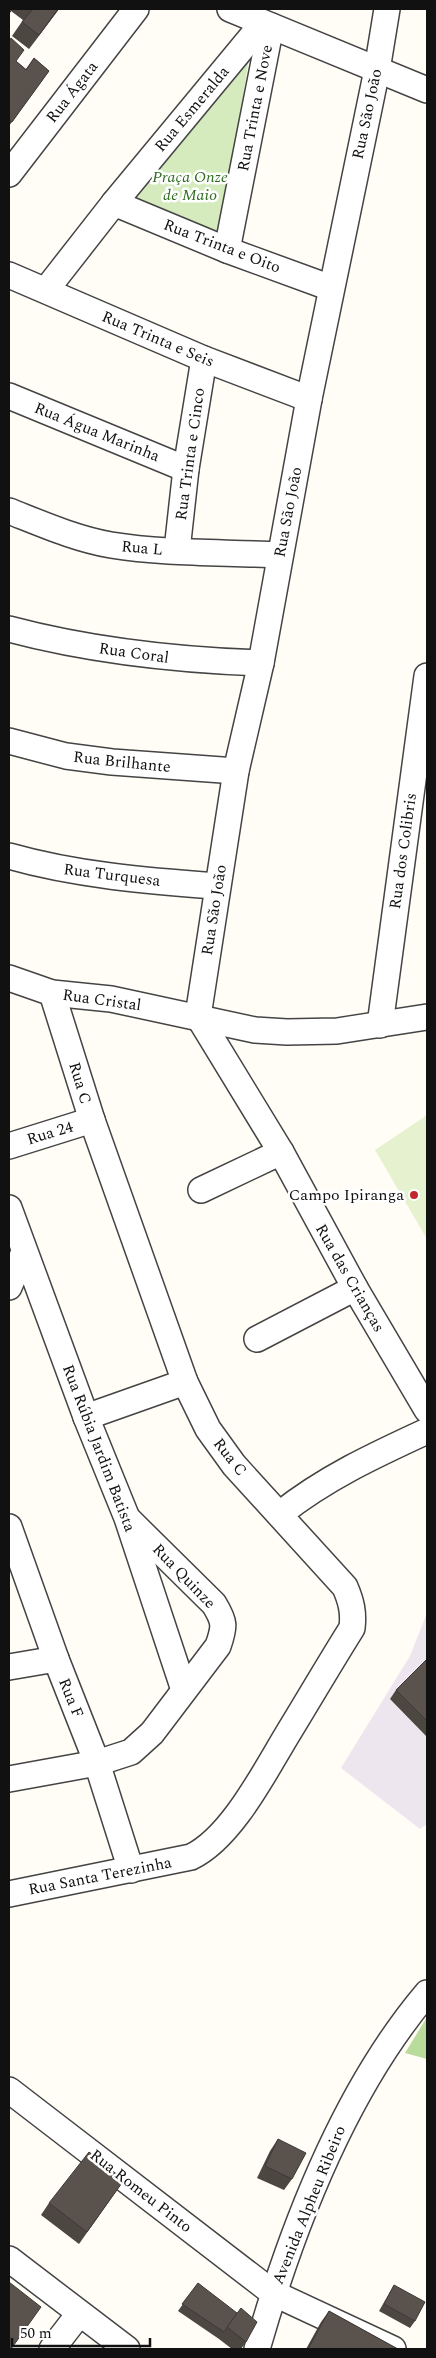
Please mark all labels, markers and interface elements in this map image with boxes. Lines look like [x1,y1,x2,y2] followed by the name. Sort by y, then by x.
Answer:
[231,43,279,173] street label: Rua Trinta e Nove
[40,56,104,128] street label: Rua Ágata
[149,61,235,157] street label: Rua Esmeralda
[346,67,388,161] street label: Rua São João
[152,165,228,207] park label: Praça Onze de Maio
[160,213,284,279] street label: Rua Trinta e Oito
[98,304,218,374] street label: Rua Trinta e Seis
[169,386,211,522] street label: Rua Trinta e Cinco
[31,396,164,468] street label: Rua Água Marinha
[267,465,309,559] street label: Rua São João
[120,534,164,562] street label: Rua L
[97,636,171,670] street label: Rua Coral
[72,745,172,779] street label: Rua Brilhante
[383,791,423,911] street label: Rua dos Colibris
[62,857,162,893] street label: Rua Turquesa
[195,863,233,957] street label: Rua São João
[61,983,143,1017] street label: Rua Cristal
[62,1059,98,1107] street label: Rua C
[24,1115,76,1151] street label: Rua 24
[289,1183,404,1207] place label: Campo Ipiranga
[408,1189,420,1201] marker: Campo Ipiranga
[309,1219,391,1337] street label: Rua das Crianças
[56,1361,142,1535] street label: Rua Rúbia Jardim Batista
[207,1433,253,1481] street label: Rua C
[147,1538,221,1614] street label: Rua Quinze
[52,1674,90,1722] street label: Rua F
[26,1850,174,1902] street label: Rua Santa Terezinha
[266,2122,352,2288] street label: Avenida Alpheu Ribeiro
[85,2143,197,2239] street label: Rua Romeu Pinto
[12,2316,150,2348] scale bar
[20,2322,52,2345] text: 50 m

